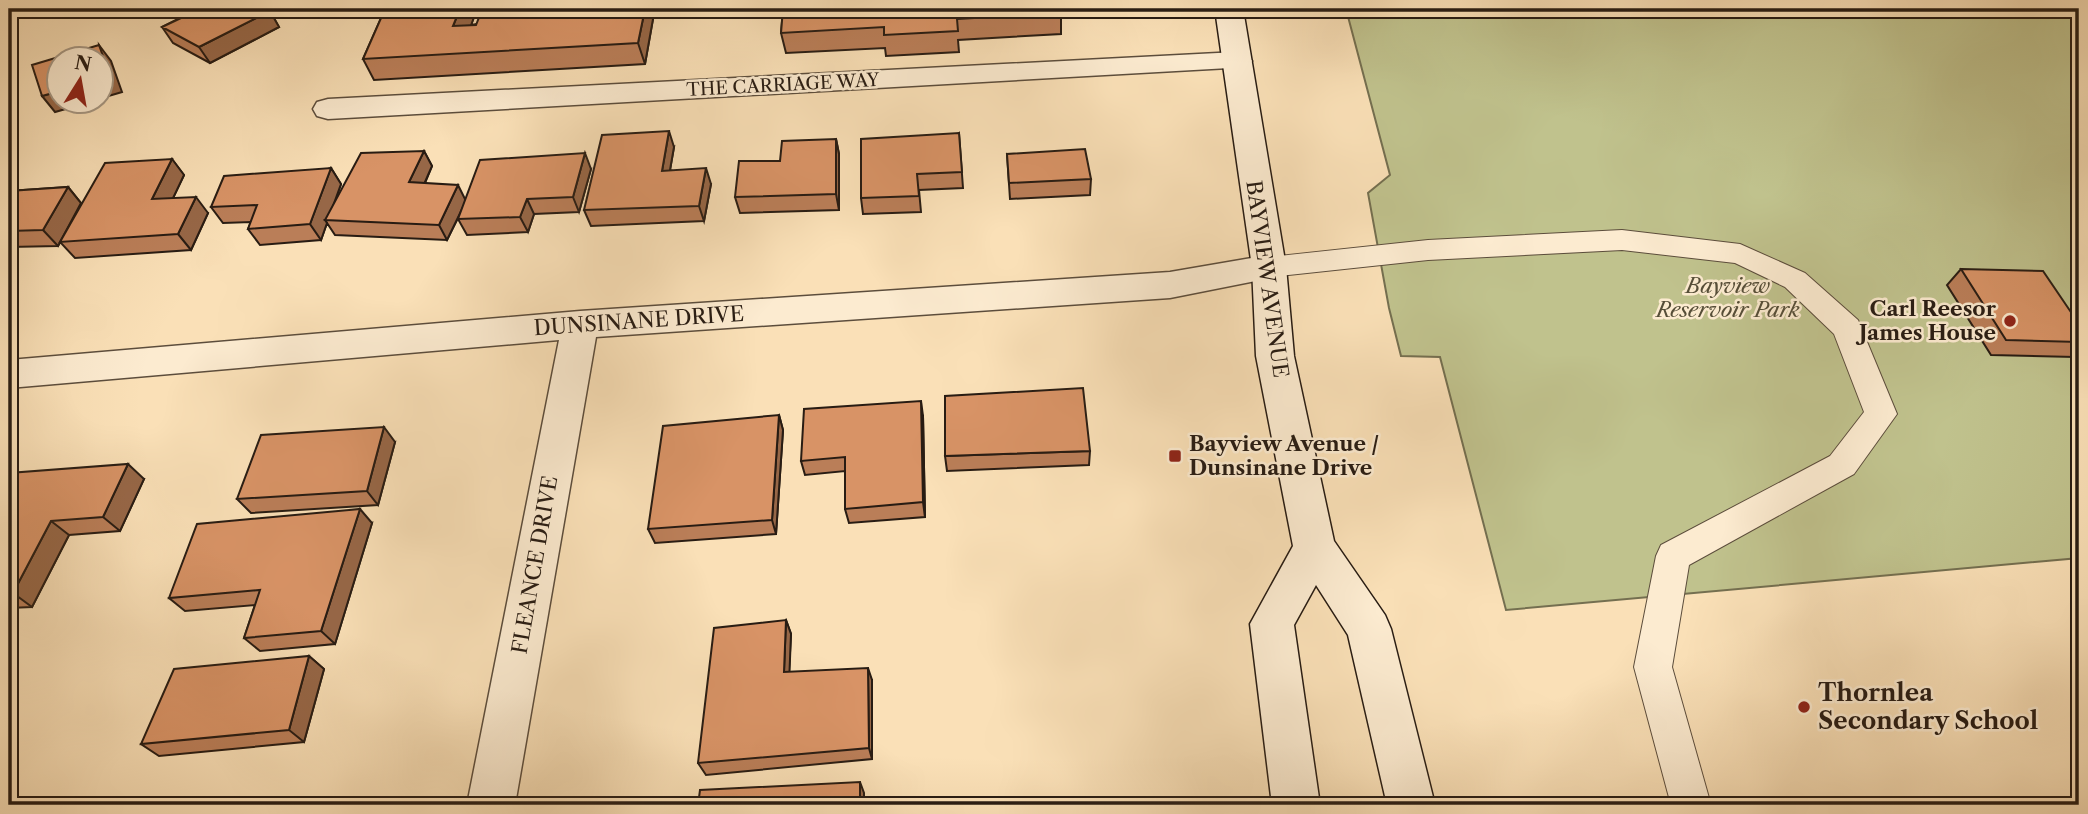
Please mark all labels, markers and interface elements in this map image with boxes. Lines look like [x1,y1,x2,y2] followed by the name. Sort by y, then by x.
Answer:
[46,46,116,116] north arrow
[73,51,93,77] text: N
[686,69,881,101] street label: THE CARRIAGE WAY
[1241,179,1294,379] street label: BAYVIEW AVENUE
[1654,273,1800,322] park label: Bayview Reservoir Park
[1855,296,1997,345] place label: Carl Reesor James House
[533,301,745,340] street label: DUNSINANE DRIVE
[2002,313,2018,329] marker: Carl Reesor James House
[1189,431,1379,480] place label: Bayview Avenue / Dunsinane Drive
[1167,448,1183,464] marker: Bayview Avenue / Dunsinane Drive
[507,474,562,656] street label: FLEANCE DRIVE
[1818,678,2038,735] place label: Thornlea Secondary School
[1796,699,1812,715] marker: Thornlea Secondary School

